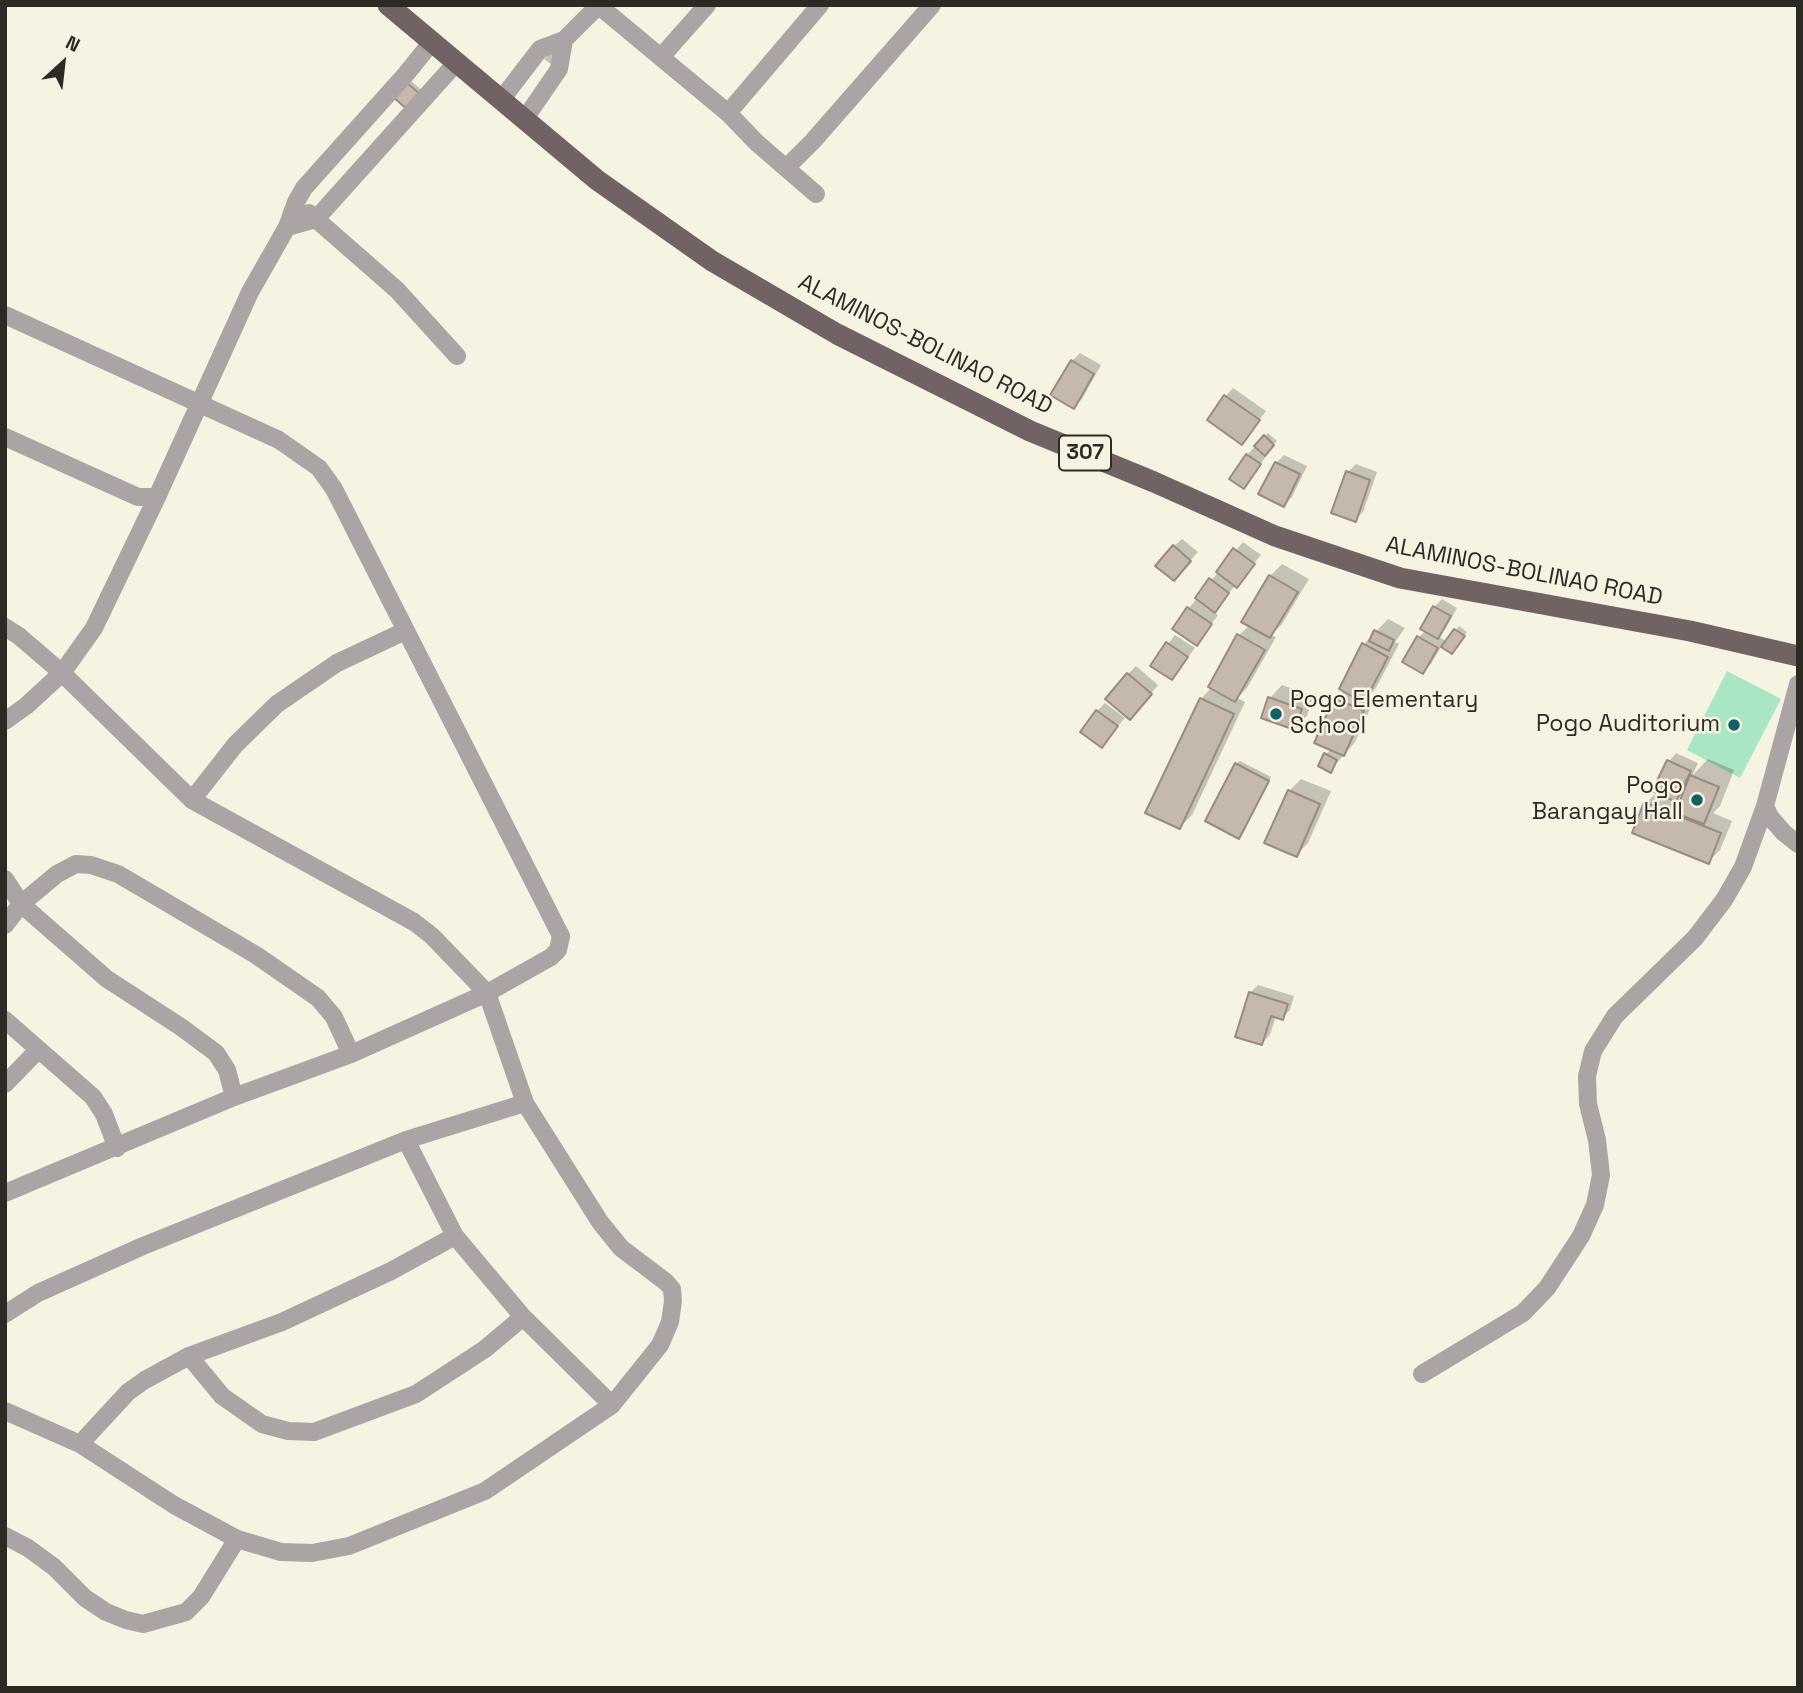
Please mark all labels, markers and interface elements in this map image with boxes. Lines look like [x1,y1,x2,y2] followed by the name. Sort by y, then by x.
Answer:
[28,28,98,98] north arrow
[61,30,84,58] text: N
[793,269,1057,421] street label: ALAMINOS-BOLINAO ROAD
[1059,435,1111,470] road number: 307
[1383,532,1665,612] street label: ALAMINOS-BOLINAO ROAD
[1290,687,1478,741] place label: Pogo Elementary School
[1268,706,1284,722] marker: Pogo Elementary School
[1536,711,1720,739] place label: Pogo Auditorium
[1726,717,1742,733] marker: Pogo Auditorium
[1532,773,1683,827] place label: Pogo Barangay Hall
[1689,792,1705,808] marker: Pogo Barangay Hall

